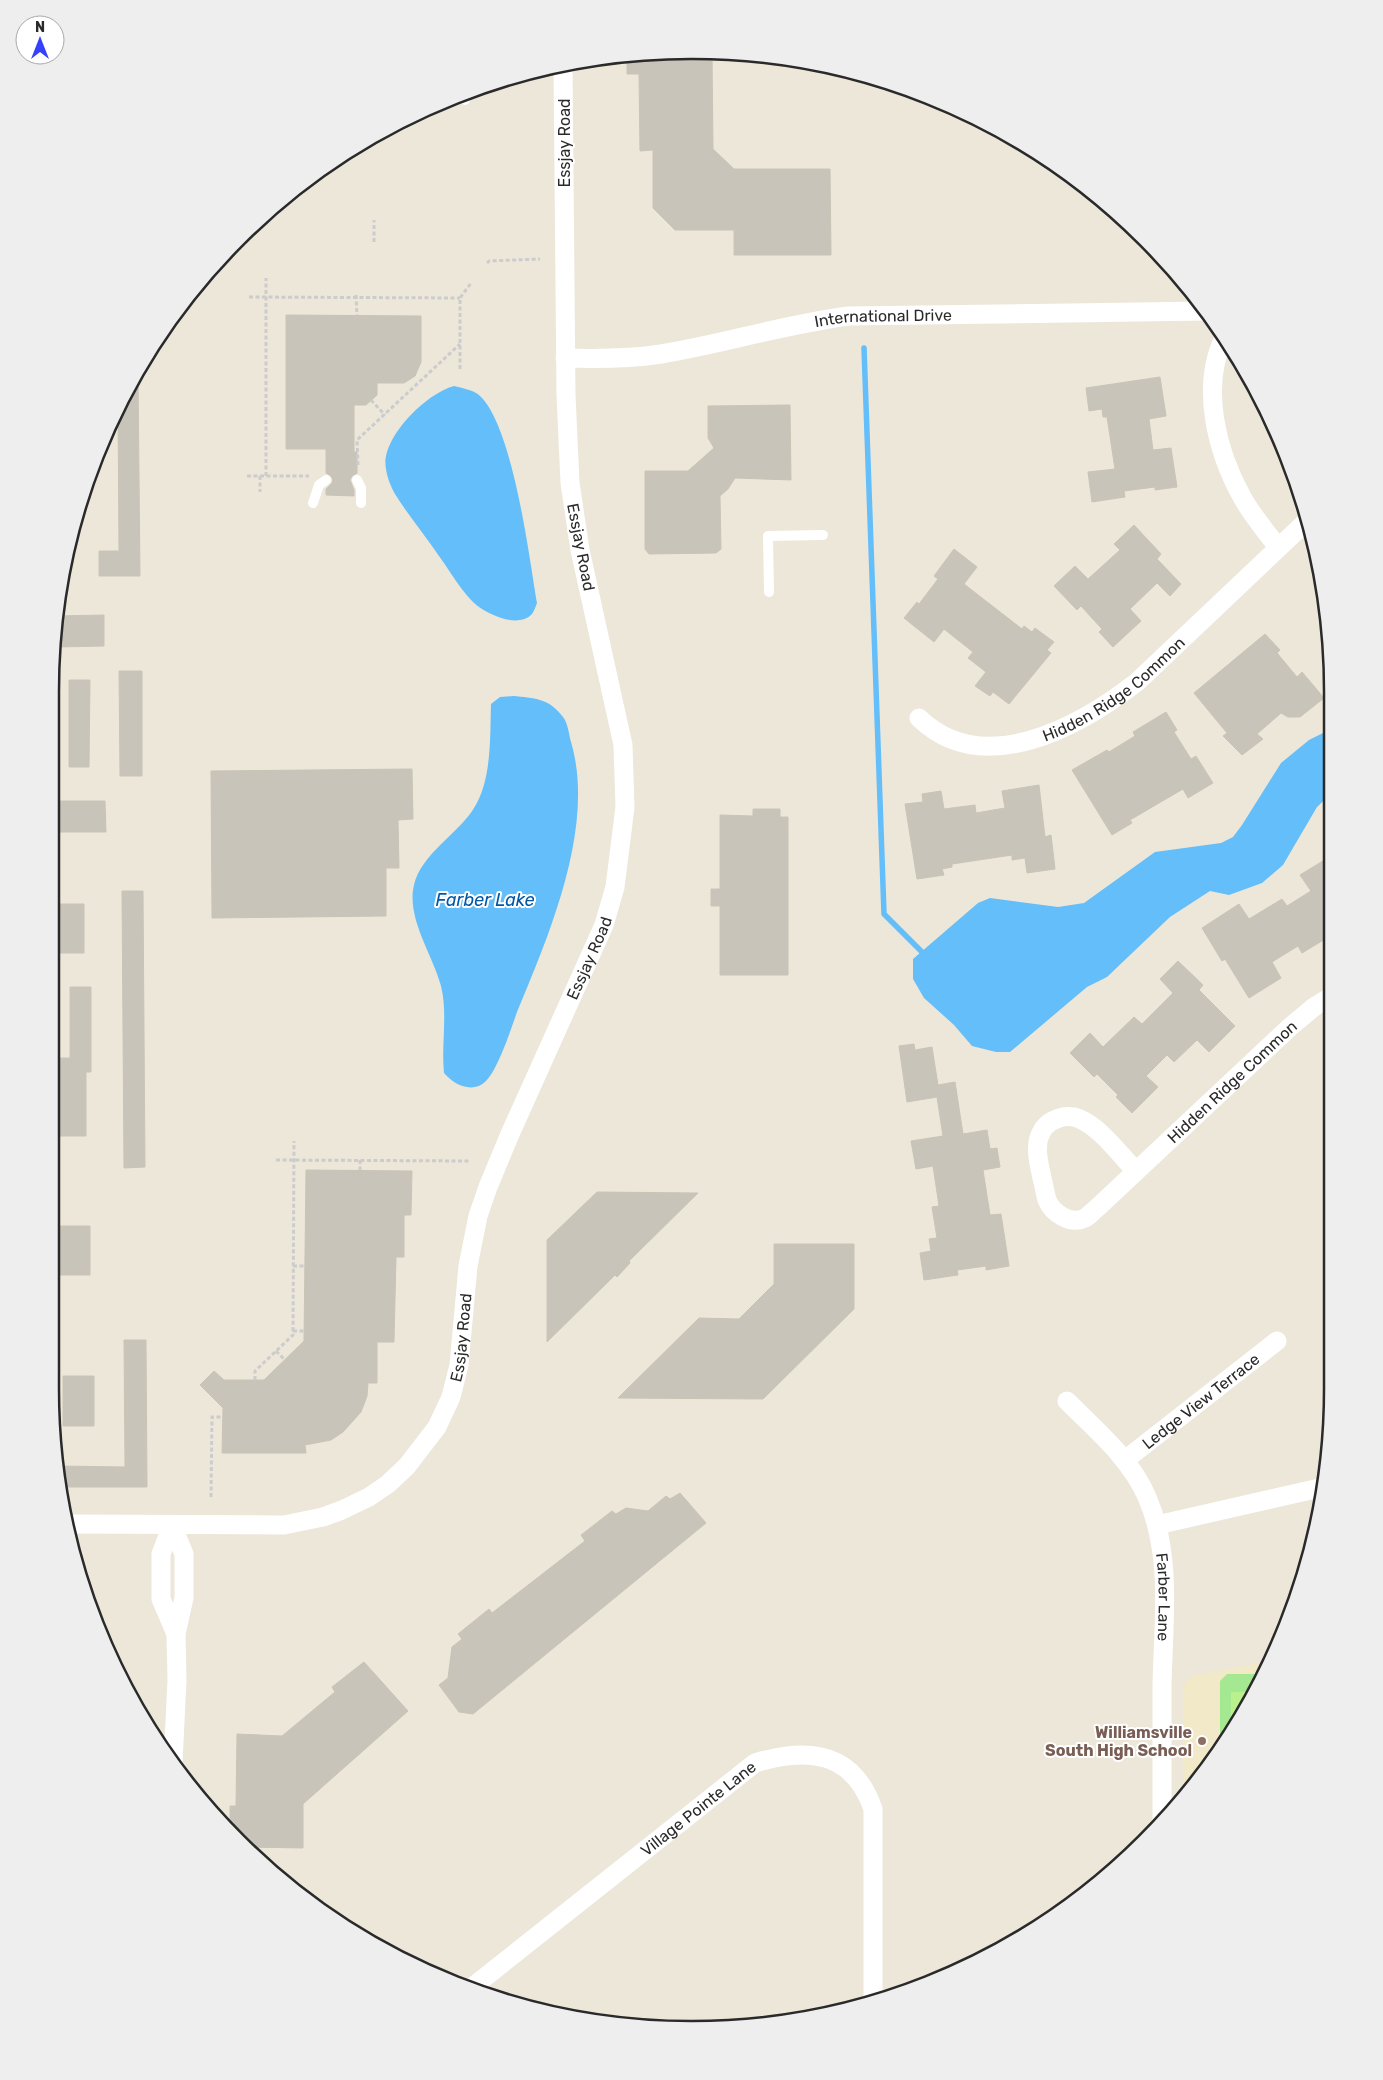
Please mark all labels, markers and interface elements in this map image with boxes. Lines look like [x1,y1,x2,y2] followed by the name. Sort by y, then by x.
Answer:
[15,15,65,65] north arrow
[35,19,45,36] text: N
[555,99,574,187] street label: Essjay Road
[813,305,952,331] street label: International Drive
[563,502,599,592] street label: Essjay Road
[1040,633,1188,745] street label: Hidden Ridge Common
[435,889,535,911] water label: Farber Lake
[562,914,615,1002] street label: Essjay Road
[1163,1016,1300,1147] street label: Hidden Ridge Common
[446,1292,475,1384] street label: Essjay Road
[1138,1349,1263,1453] street label: Ledge View Terrace
[1153,1552,1174,1642] street label: Farber Lane
[1045,1723,1192,1760] place label: Williamsville South High School
[1196,1735,1208,1747] marker: Williamsville South High School
[637,1757,760,1860] street label: Village Pointe Lane

